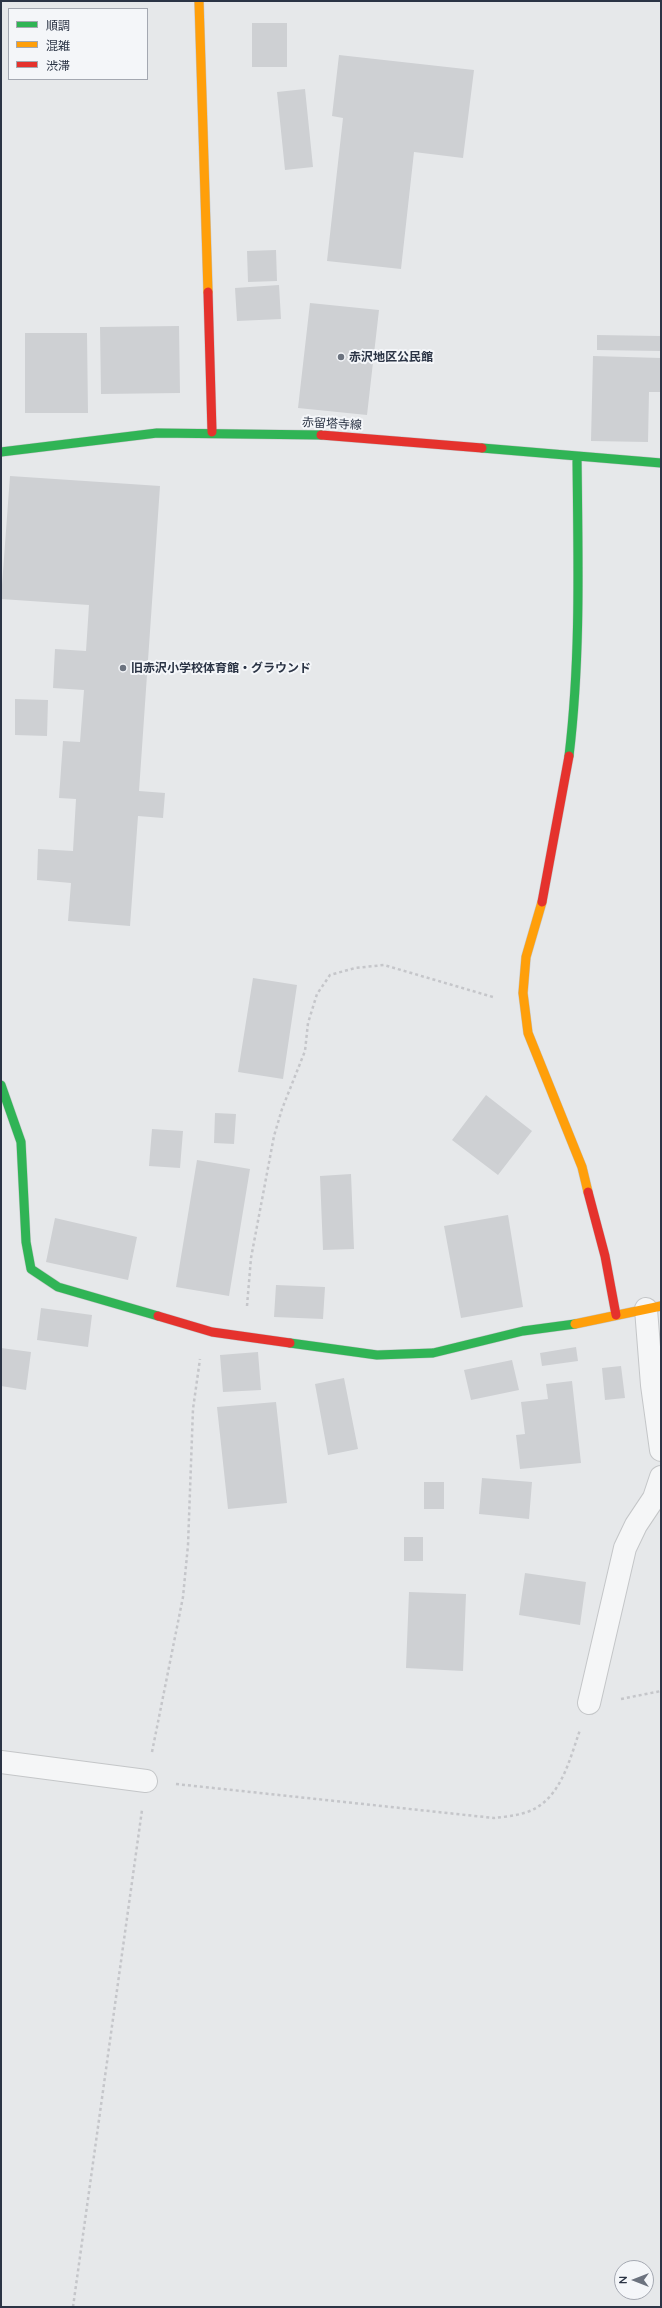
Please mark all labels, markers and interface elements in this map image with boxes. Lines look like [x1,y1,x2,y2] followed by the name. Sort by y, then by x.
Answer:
[8,8,148,80] legend
[46,18,70,33] text: 順調
[46,38,70,53] text: 混雑
[46,58,70,73] text: 渋滞
[349,350,433,364] place label: 赤沢地区公民館
[336,352,346,362] marker: 赤沢地区公民館
[302,415,362,433] street label: 赤留塔寺線
[131,661,311,675] place label: 旧赤沢小学校体育館・グラウンド
[118,663,128,673] marker: 旧赤沢小学校体育館・グラウンド
[614,2260,654,2300] north arrow
[616,2276,630,2284] text: N

